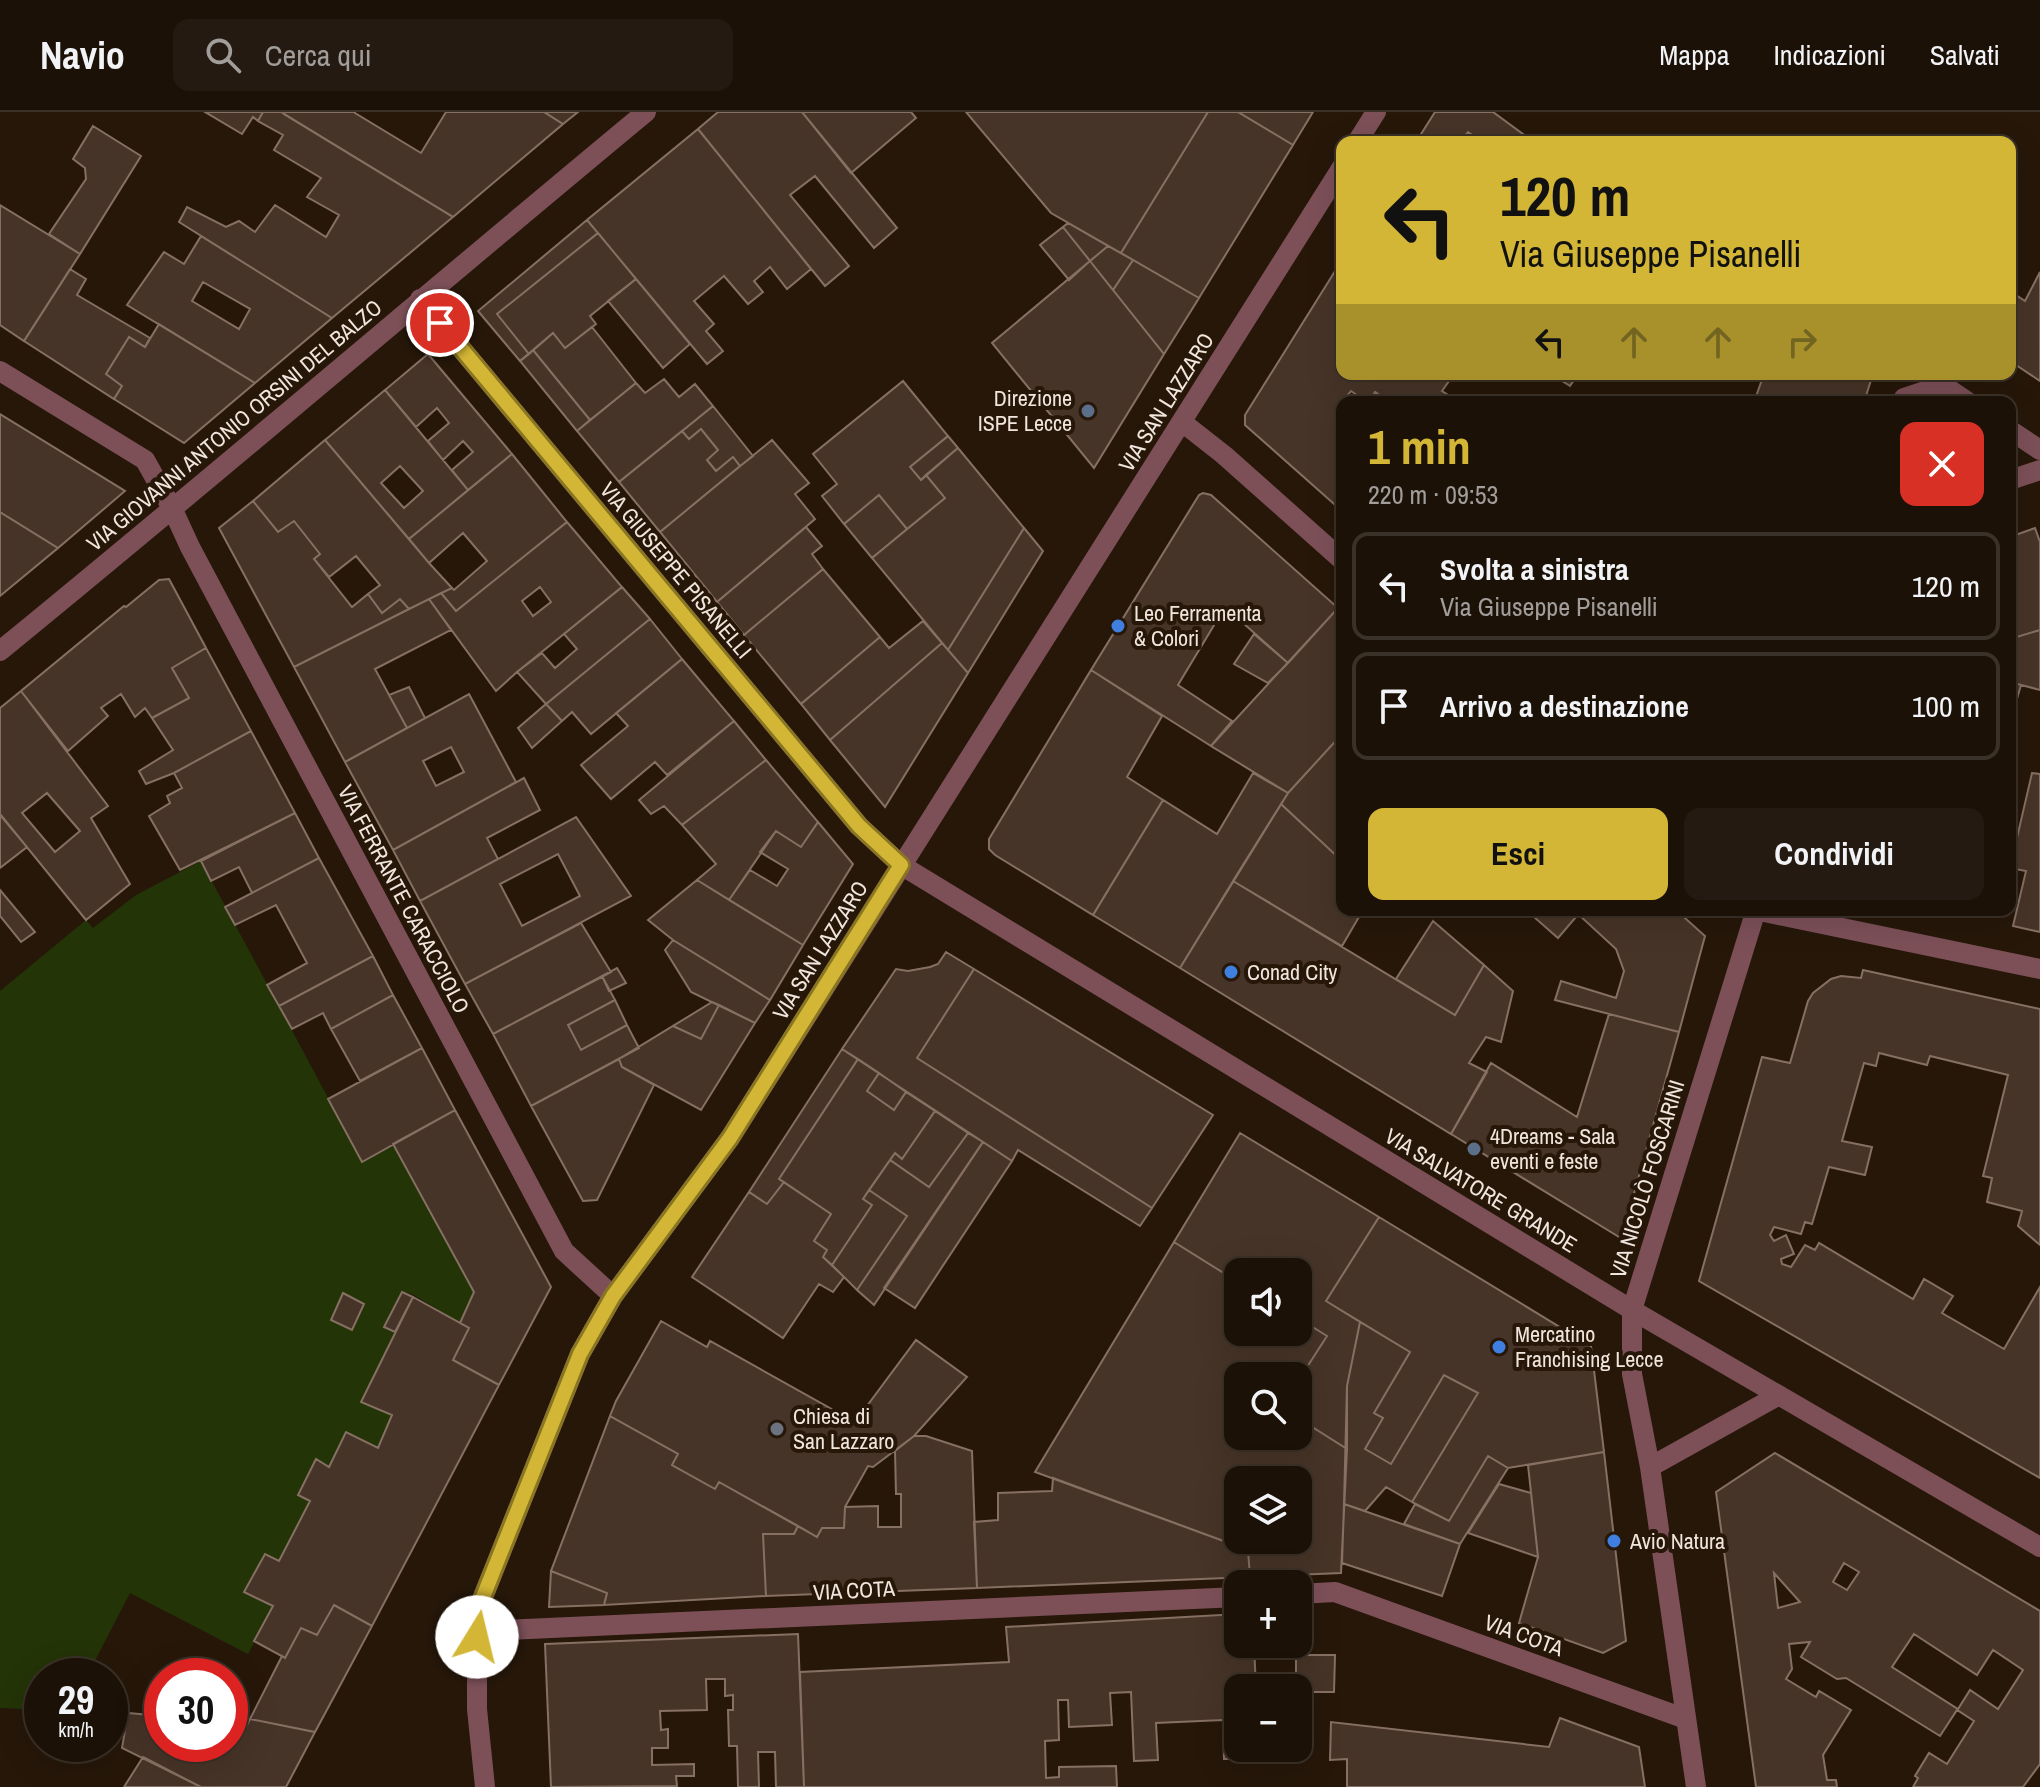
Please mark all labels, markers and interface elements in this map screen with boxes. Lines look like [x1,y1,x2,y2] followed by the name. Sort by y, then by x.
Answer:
[173,19,733,91] search box
[40,30,125,81] text: Navio
[201,33,245,77] icon: search
[265,35,372,75] text: Cerca qui
[1659,36,1729,74] text: Mappa
[1773,36,1886,74] text: Indicazioni
[1930,36,2000,74] text: Salvati
[1500,158,1630,233] text: 120 m
[1368,168,1472,272] icon: left
[1500,230,1801,278] text: Via Giuseppe Pisanelli
[406,289,474,357] pin
[80,292,388,558] street label: VIA GIOVANNI ANTONIO ORSINI DEL BALZO
[418,301,462,345] icon: arrive
[1528,320,1572,364] icon: left
[1612,320,1656,364] icon: ahead
[1696,320,1740,364] icon: ahead
[1780,320,1824,364] icon: right
[1111,327,1221,477] street label: VIA SAN LAZZARO
[978,383,1072,438] place label: Direzione ISPE Lecce
[1079,402,1097,420] marker: Direzione ISPE Lecce
[1368,414,1471,479] text: 1 min
[1900,422,1984,506] button: close
[593,475,759,665] street label: VIA GIUSEPPE PISANELLI
[1368,477,1498,512] text: 220 m · 09:53
[1440,549,1629,589] text: Svolta a sinistra
[1372,564,1416,608] icon: left
[1912,566,1980,606] text: 120 m
[1440,589,1658,624] text: Via Giuseppe Pisanelli
[1134,598,1261,653] place label: Leo Ferramenta & Colori
[1109,617,1127,635] marker: Leo Ferramenta & Colori
[1372,684,1416,728] icon: arrive
[1440,686,1689,726] text: Arrivo a destinazione
[1912,686,1980,726] text: 100 m
[331,780,477,1018] street label: VIA FERRANTE CARACCIOLO
[1368,808,1668,900] button: Esci
[1684,808,1984,900] button: Condividi
[765,875,875,1025] street label: VIA SAN LAZZARO
[1247,957,1337,987] place label: Conad City
[1222,963,1240,981] marker: Conad City
[1603,1076,1691,1282] street label: VIA NICOLÒ FOSCARINI
[1379,1121,1583,1259] street label: VIA SALVATORE GRANDE
[1490,1121,1615,1176] place label: 4Dreams - Sala eventi e feste
[1465,1140,1483,1158] marker: 4Dreams - Sala eventi e feste
[1224,1258,1312,1762] map controls
[1224,1258,1312,1346] button: sound
[1515,1319,1663,1374] place label: Mercatino Franchising Lecce
[1490,1338,1508,1356] marker: Mercatino Franchising Lecce
[1224,1362,1312,1450] button: search
[793,1401,894,1456] place label: Chiesa di San Lazzaro
[768,1420,786,1438] marker: Chiesa di San Lazzaro
[1224,1466,1312,1554] button: layers
[1629,1526,1725,1556] place label: Avio Natura
[1605,1532,1623,1550] marker: Avio Natura
[1224,1570,1312,1658] button: +
[812,1573,897,1607] street label: VIA COTA
[435,1595,519,1679] position arrow
[1480,1607,1569,1663] street label: VIA COTA
[144,1658,248,1762] speed limit sign: 30
[58,1673,94,1726] text: 29
[1224,1674,1312,1762] button: −
[58,1716,94,1743] text: km/h

